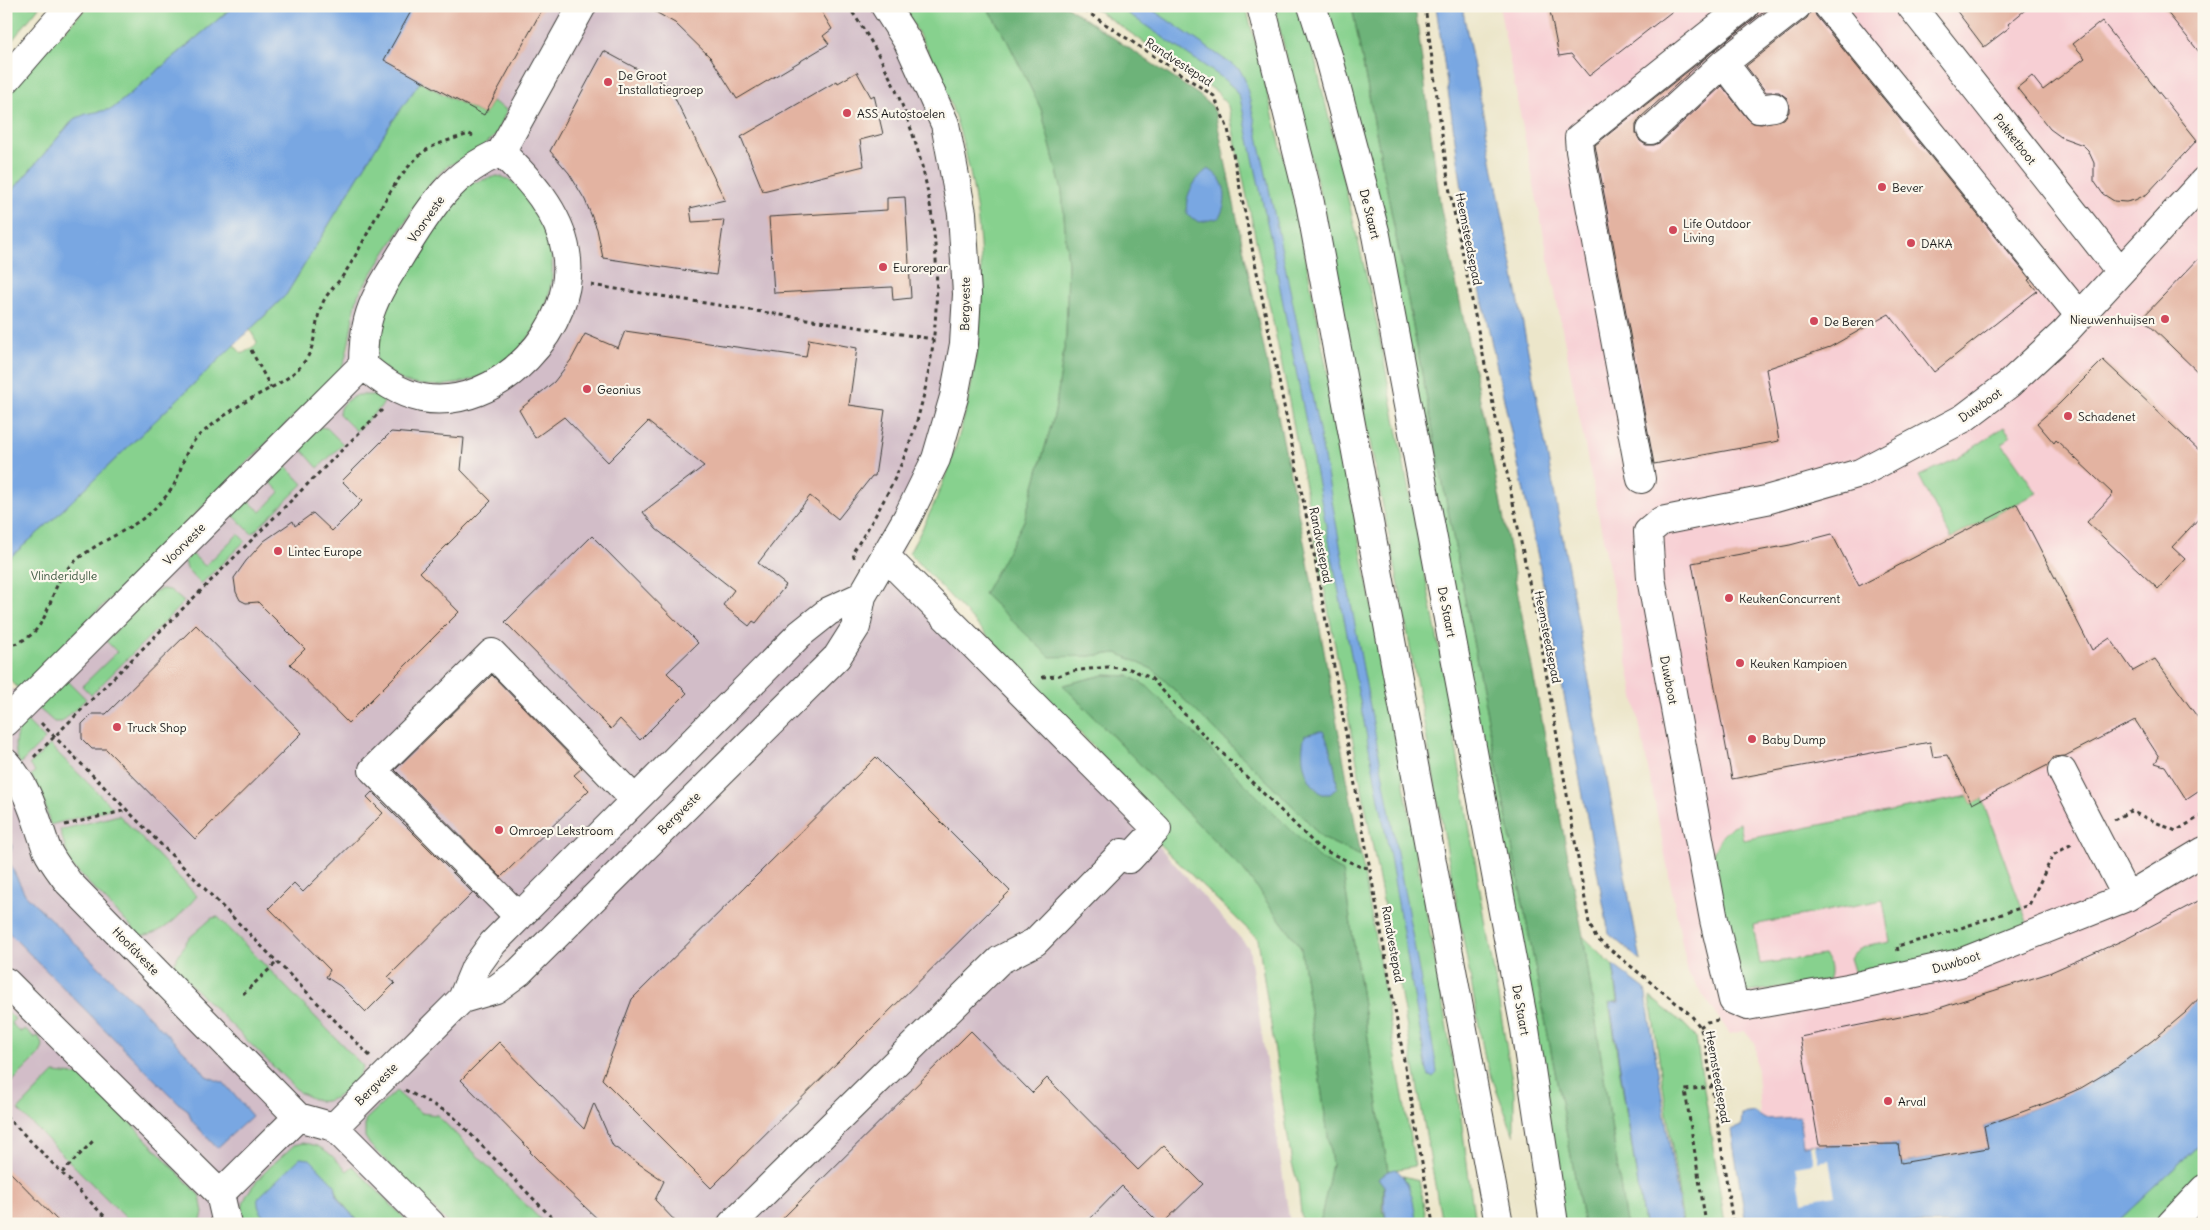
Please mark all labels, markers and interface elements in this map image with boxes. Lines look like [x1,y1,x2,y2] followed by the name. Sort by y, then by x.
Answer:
[1143,35,1215,89] street label: Randvestepad
[618,68,704,97] place label: De Groot Installatiegroep
[602,76,614,88] marker: De Groot Installatiegroep
[857,106,945,121] place label: ASS Autostoelen
[841,107,853,119] marker: ASS Autostoelen
[1990,111,2040,167] street label: Pakketboot
[1892,180,1924,195] place label: Bever
[1876,181,1888,193] marker: Bever
[1357,187,1383,241] street label: De Staart
[1453,191,1485,287] street label: Heemsteedsepad
[404,193,448,245] street label: Voorveste
[1683,216,1751,245] place label: Life Outdoor Living
[1667,224,1679,236] marker: Life Outdoor Living
[1921,236,1953,251] place label: DAKA
[1905,237,1917,249] marker: DAKA
[893,260,948,275] place label: Eurorepar
[877,261,889,273] marker: Eurorepar
[957,277,973,331] street label: Bergveste
[2070,312,2155,327] place label: Nieuwenhuijsen
[2159,313,2171,325] marker: Nieuwenhuijsen
[1824,314,1874,329] place label: De Beren
[1808,315,1820,327] marker: De Beren
[597,382,641,397] place label: Geonius
[581,383,593,395] marker: Geonius
[1956,385,2004,425] street label: Duwboot
[2078,409,2135,424] place label: Schadenet
[2062,410,2074,422] marker: Schadenet
[1306,506,1336,584] street label: Randvestepad
[160,520,208,568] street label: Voorveste
[288,544,362,559] place label: Lintec Europe
[272,545,284,557] marker: Lintec Europe
[31,568,97,583] park label: Vlinderidylle
[1435,586,1459,638] street label: De Staart
[1532,589,1564,685] street label: Heemsteedsepad
[1739,591,1840,606] place label: KeukenConcurrent
[1723,592,1735,604] marker: KeukenConcurrent
[1657,655,1681,705] street label: Duwboot
[1750,656,1847,671] place label: Keuken Kampioen
[1734,657,1746,669] marker: Keuken Kampioen
[127,720,187,735] place label: Truck Shop
[111,721,123,733] marker: Truck Shop
[1762,732,1826,747] place label: Baby Dump
[1746,733,1758,745] marker: Baby Dump
[655,789,703,837] street label: Bergveste
[509,823,614,838] place label: Omroep Lekstroom
[493,824,505,836] marker: Omroep Lekstroom
[1379,905,1407,983] street label: Randvestepad
[109,924,163,978] street label: Hoofdveste
[1930,948,1982,976] street label: Duwboot
[1509,984,1533,1036] street label: De Staart
[1702,1029,1734,1125] street label: Heemsteedsepad
[352,1060,400,1108] street label: Bergveste
[1898,1094,1926,1109] place label: Arval
[1882,1095,1894,1107] marker: Arval

